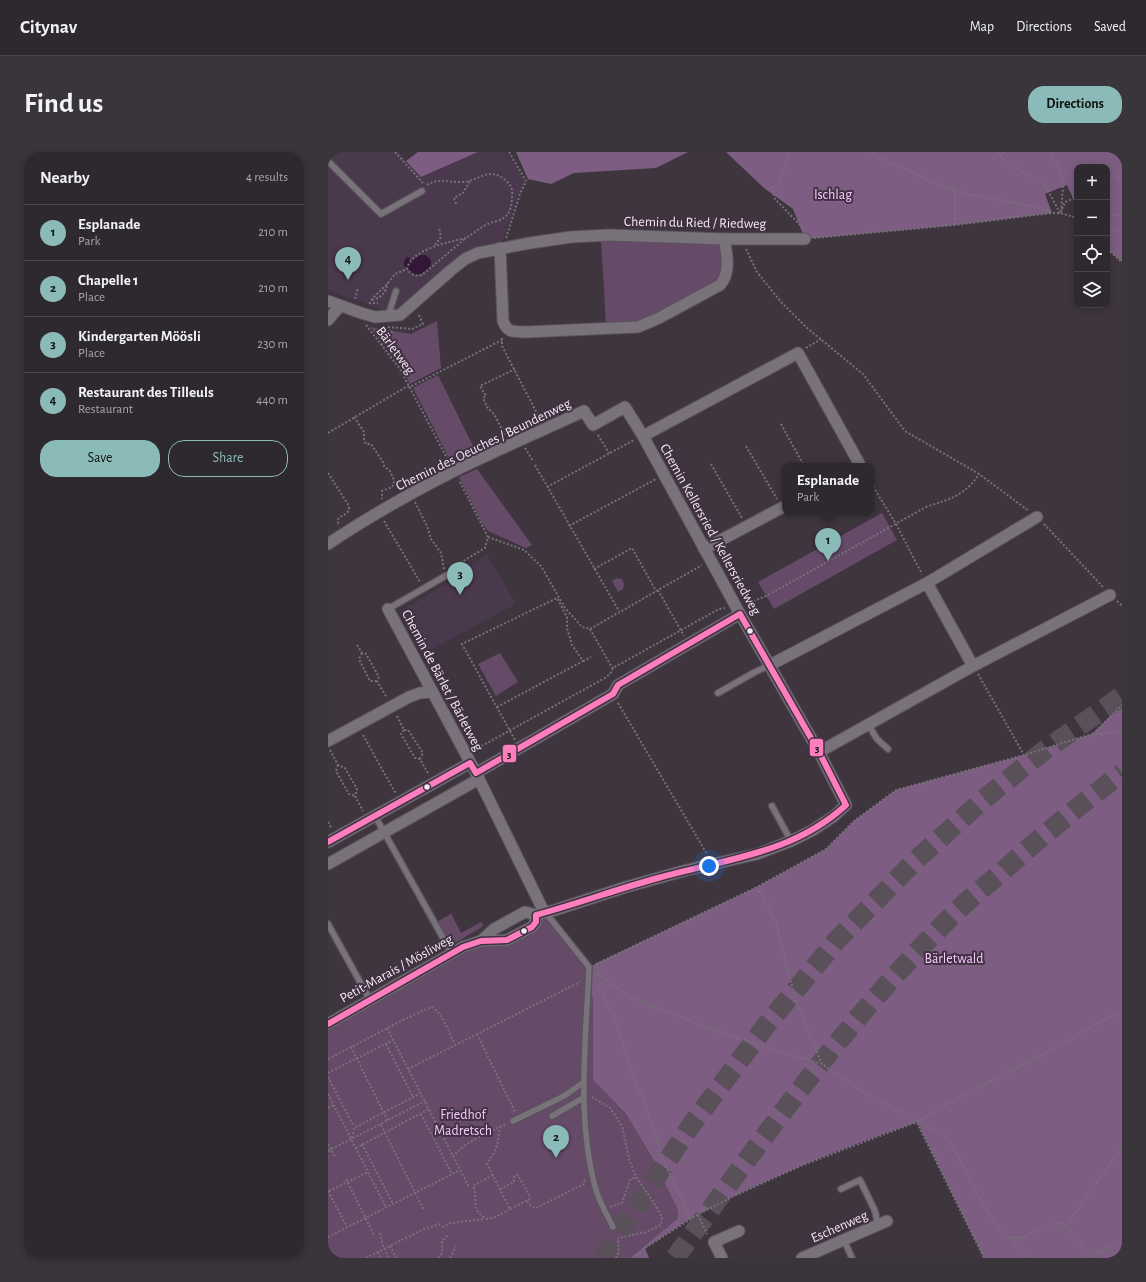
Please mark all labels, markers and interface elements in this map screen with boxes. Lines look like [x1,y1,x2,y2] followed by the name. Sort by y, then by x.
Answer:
[20,18,77,37] text: Citynav
[970,20,994,34] text: Map
[1016,20,1072,34] text: Directions
[1094,20,1126,34] text: Saved
[1028,86,1122,123] button: Directions
[24,90,103,118] text: Find us
[1074,164,1110,308] map controls
[1074,164,1110,200] button: +
[40,169,90,186] text: Nearby
[246,171,288,184] text: 4 results
[814,188,852,202] park label: Ischlag
[1074,200,1110,236] button: −
[624,215,767,231] street label: Chemin du Ried / Riedweg
[78,217,140,232] text: Esplanade
[51,226,55,239] text: 1
[258,226,288,239] text: 210 m
[78,235,100,248] text: Park
[1074,236,1110,272] button: locate
[335,247,361,280] pin: 4
[1074,272,1110,308] button: layers
[78,273,138,288] text: Chapelle 1
[50,282,56,295] text: 2
[258,282,288,295] text: 210 m
[78,291,105,304] text: Place
[373,324,417,377] street label: Bärletweg
[78,329,201,344] text: Kindergarten Möösli
[50,338,56,351] text: 3
[257,338,288,351] text: 230 m
[78,347,105,360] text: Place
[78,385,214,400] text: Restaurant des Tilleuls
[50,394,56,407] text: 4
[256,394,288,407] text: 440 m
[394,396,573,493] street label: Chemin des Oeuches / Beundenweg
[78,403,133,416] text: Restaurant
[40,440,160,477] button: Save
[168,440,288,477] button: Share
[657,442,763,617] street label: Chemin Kellersried / Kellersriedweg
[782,463,874,515] popup
[797,473,859,488] text: Esplanade
[797,491,819,504] text: Park
[815,528,841,561] pin: 1
[447,562,473,595] pin: 3
[399,608,485,754] street label: Chemin de Bärlet / Bärletweg
[745,626,755,636] unlabelled marker
[809,738,824,757] line badge: 3
[815,743,820,754] text: 3
[502,744,517,763] line badge: 3
[507,749,512,760] text: 3
[422,782,432,792] unlabelled marker
[699,856,719,876] your location
[519,926,529,936] unlabelled marker
[338,932,455,1006] street label: Petit-Marais / Mösliweg
[924,952,984,966] park label: Bärletwald
[434,1108,492,1138] park label: Friedhof Madretsch
[543,1125,569,1158] pin: 2
[809,1208,870,1246] street label: Eschenweg

